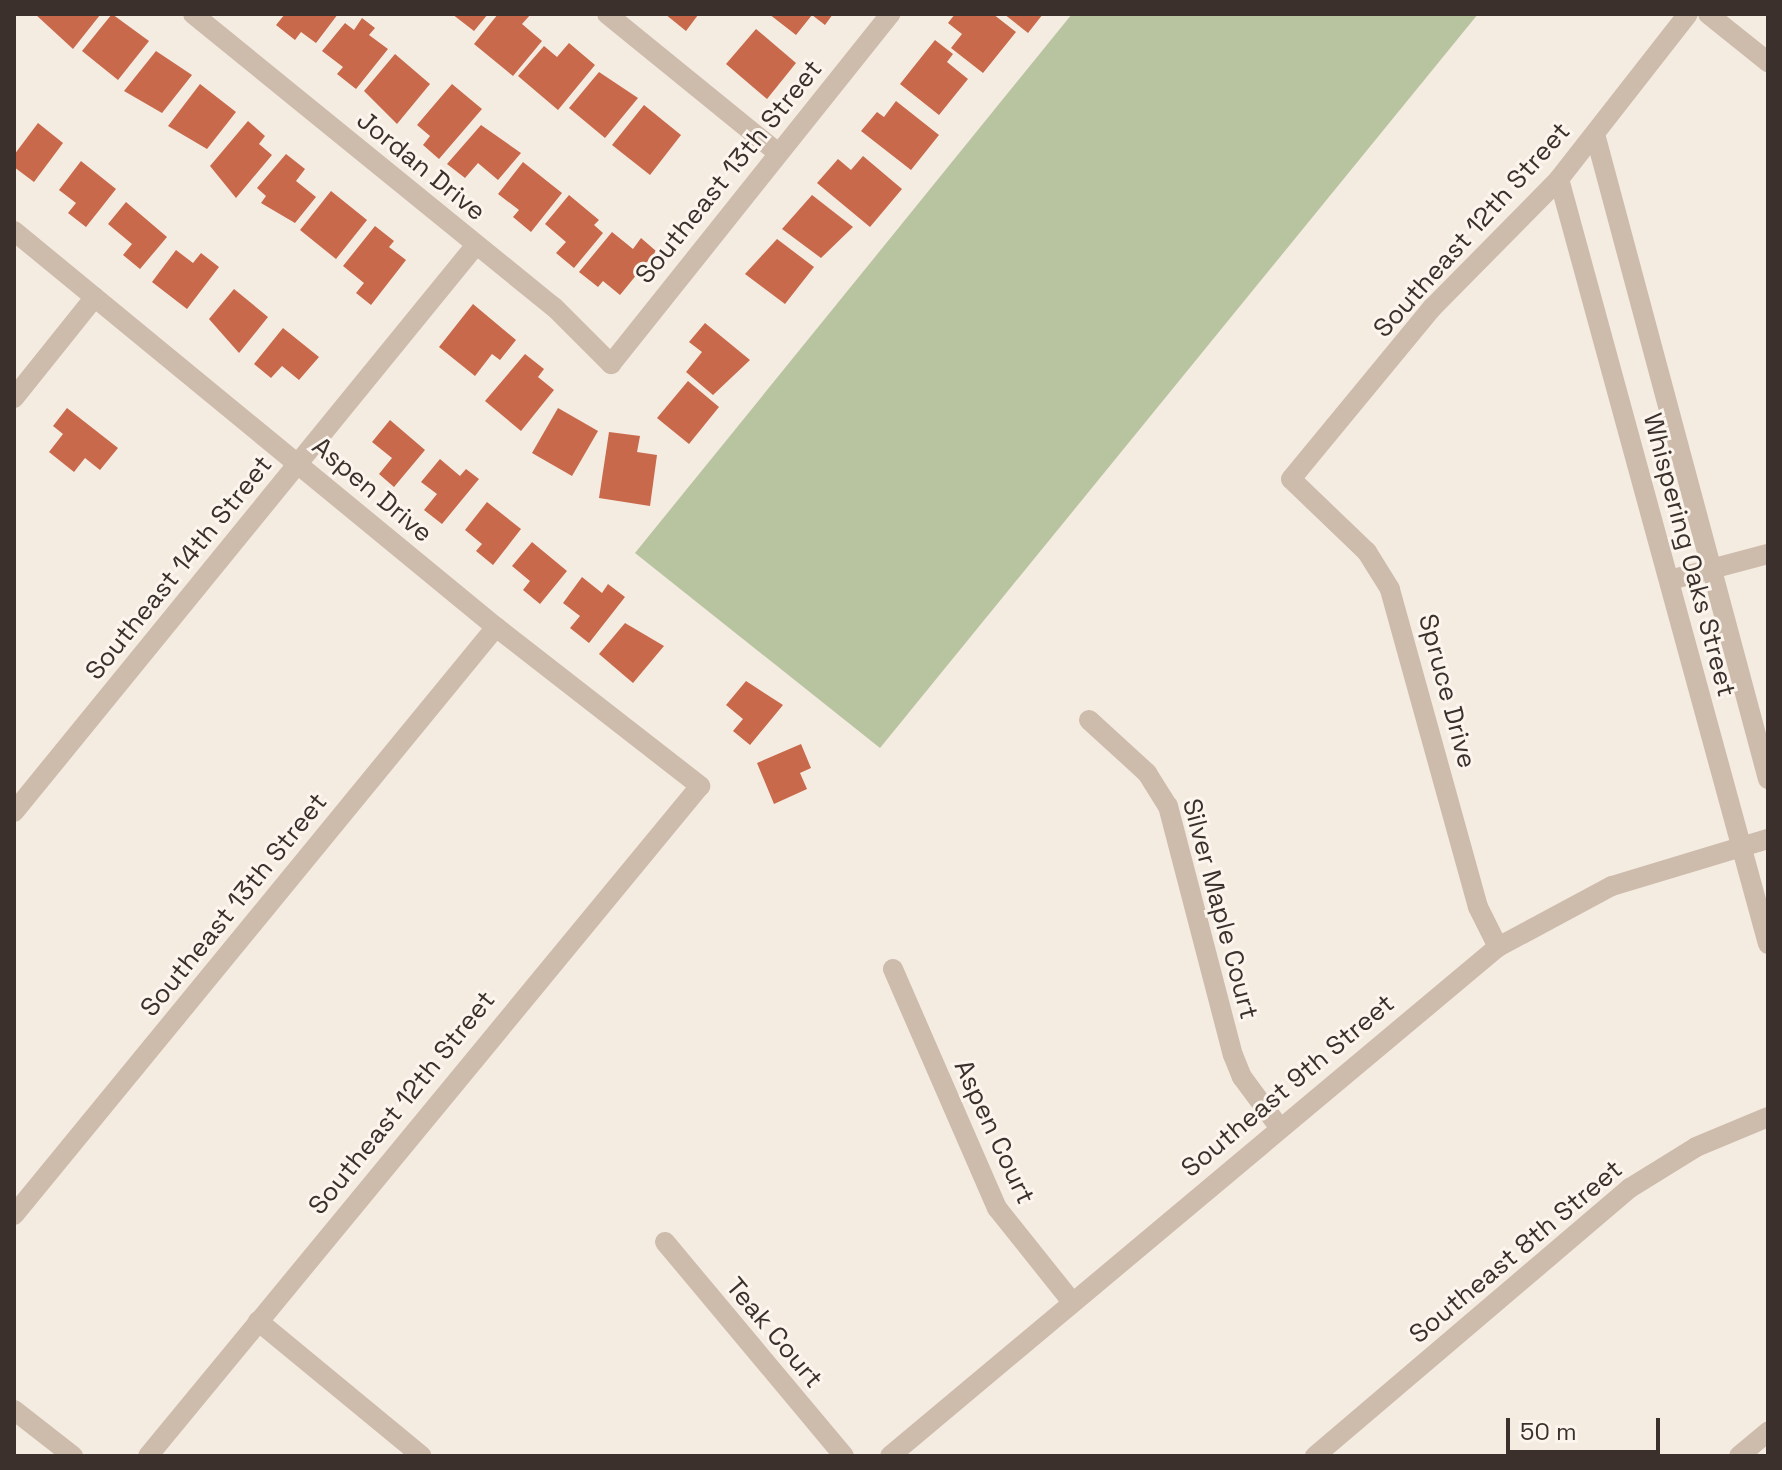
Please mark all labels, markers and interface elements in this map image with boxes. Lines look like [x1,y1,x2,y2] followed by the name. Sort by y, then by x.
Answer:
[629,54,829,290] street label: Southeast 13th Street
[350,105,492,227] street label: Jordan Drive
[1367,116,1577,344] street label: Southeast 12th Street
[1636,410,1742,700] street label: Whispering Oaks Street
[306,431,438,549] street label: Aspen Drive
[79,450,279,686] street label: Southeast 14th Street
[1411,611,1483,771] street label: Spruce Drive
[134,787,334,1023] street label: Southeast 13th Street
[1176,795,1264,1023] street label: Silver Maple Court
[302,985,502,1221] street label: Southeast 12th Street
[1175,988,1401,1184] street label: Southeast 9th Street
[947,1055,1041,1209] street label: Aspen Court
[1403,1154,1629,1350] street label: Southeast 8th Street
[719,1272,829,1394] street label: Teak Court
[1510,1402,1664,1452] scale bar
[1520,1416,1577,1447] text: 50 m

